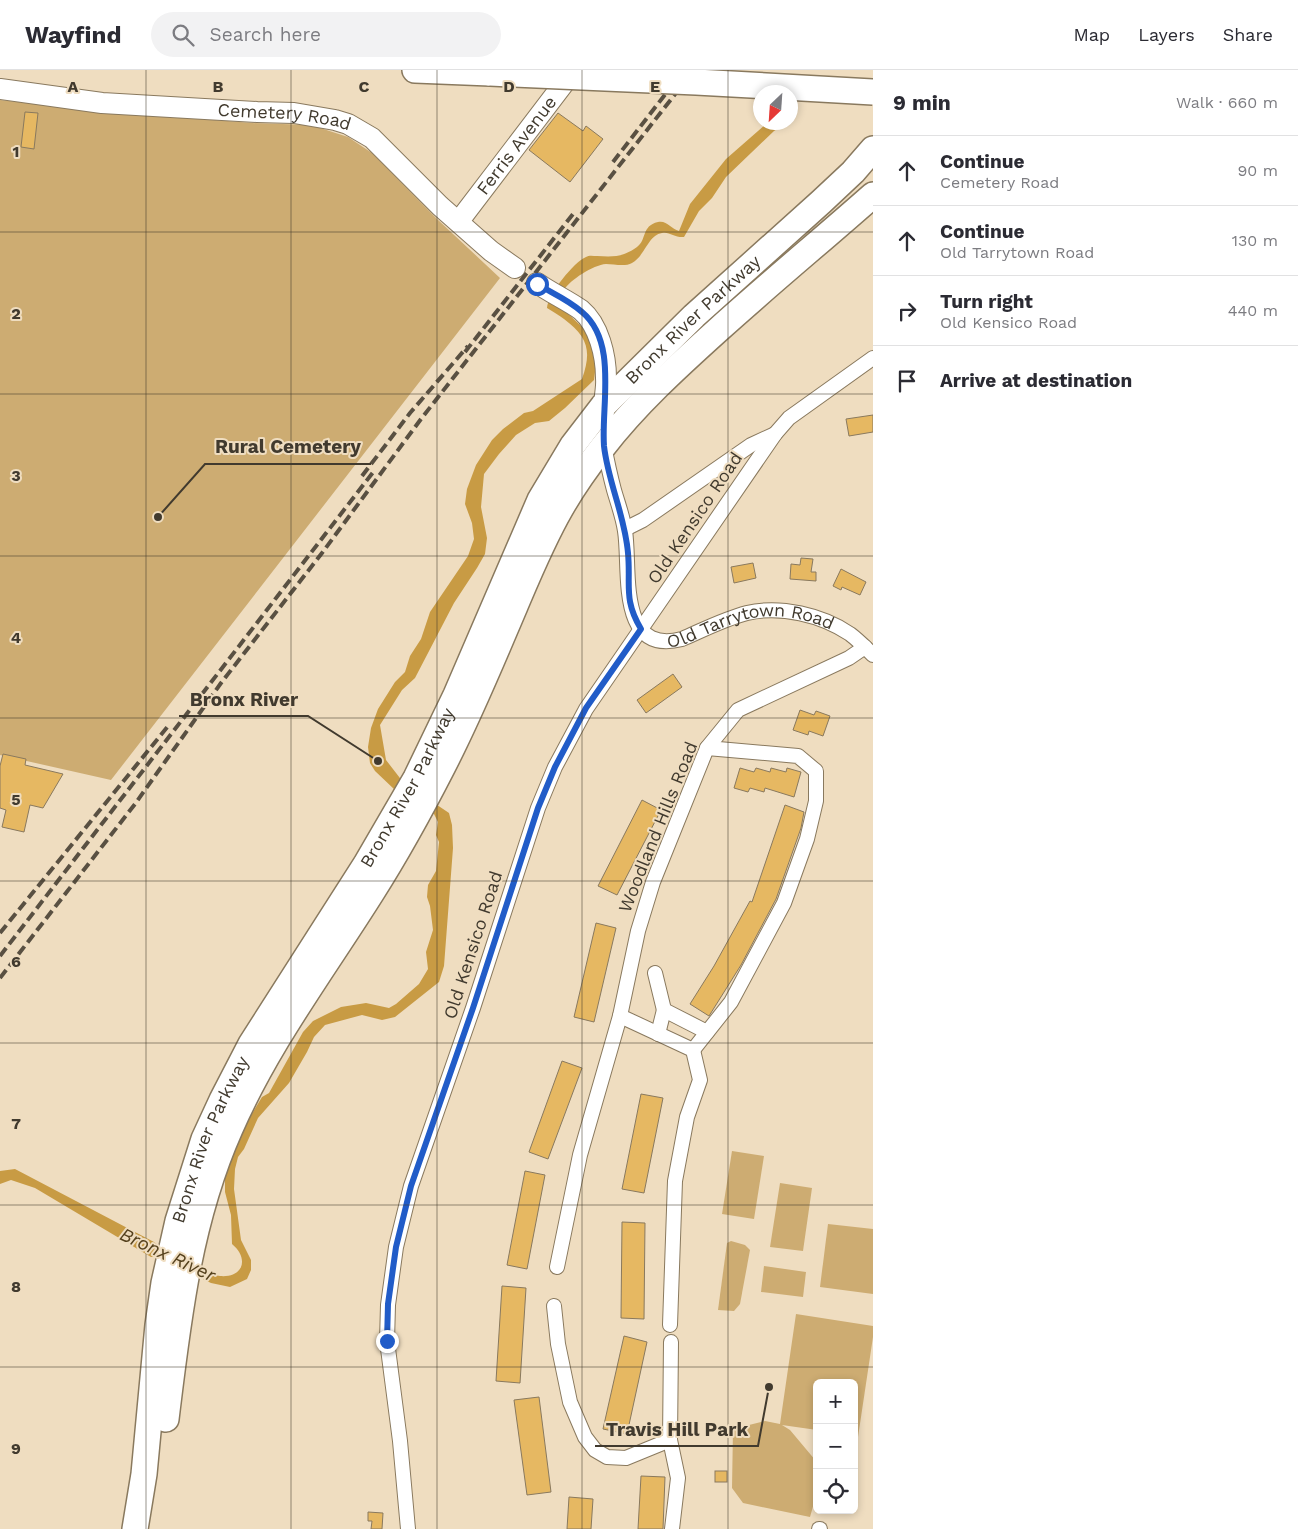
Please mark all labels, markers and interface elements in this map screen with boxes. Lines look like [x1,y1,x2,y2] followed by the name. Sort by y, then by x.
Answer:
[151,12,501,57] search box
[25,21,121,49] text: Wayfind
[169,21,197,49] icon: search
[209,23,321,46] text: Search here
[1073,24,1110,45] text: Map
[1138,24,1195,45] text: Layers
[1223,24,1273,45] text: Share
[68,77,79,96] text: A
[213,77,224,96] text: B
[359,77,370,96] text: C
[503,77,515,96] text: D
[650,77,660,96] text: E
[753,85,798,130] north arrow
[893,90,951,115] text: 9 min
[472,92,560,199] street label: Ferris Avenue
[1176,93,1278,112] text: Walk · 660 m
[217,99,354,134] street label: Cemetery Road
[13,142,19,161] text: 1
[940,150,1024,173] text: Continue
[893,157,921,185] icon: ahead
[1237,161,1278,180] text: 90 m
[940,173,1059,192] text: Cemetery Road
[940,220,1024,243] text: Continue
[893,227,921,255] icon: ahead
[1232,231,1278,250] text: 130 m
[940,243,1094,262] text: Old Tarrytown Road
[621,250,765,388] street label: Bronx River Parkway
[526,273,549,296] route start
[940,290,1033,313] text: Turn right
[893,297,921,325] icon: right
[1228,301,1278,320] text: 440 m
[11,304,21,323] text: 2
[940,313,1077,332] text: Old Kensico Road
[893,367,921,395] icon: arrive
[940,369,1132,392] text: Arrive at destination
[205,430,371,464] callout: Rural Cemetery
[215,435,361,458] text: Rural Cemetery
[643,448,746,588] street label: Old Kensico Road
[11,466,21,485] text: 3
[666,599,838,651] street label: Old Tarrytown Road
[11,628,21,647] text: 4
[179,682,308,716] callout: Bronx River
[190,688,299,711] text: Bronx River
[355,704,459,871] street label: Bronx River Parkway
[614,738,701,915] street label: Woodland Hills Road
[11,790,21,809] text: 5
[439,868,506,1021] street label: Old Kensico Road
[11,952,21,971] text: 6
[167,1052,253,1225] street label: Bronx River Parkway
[11,1114,21,1133] text: 7
[116,1222,220,1287] water label: Bronx River
[11,1277,21,1296] text: 8
[376,1330,399,1353] route end
[813,1379,858,1514] map controls
[813,1379,858,1424] button: +
[595,1412,758,1446] callout: Travis Hill Park
[606,1418,748,1441] text: Travis Hill Park
[813,1424,858,1469] button: −
[11,1439,21,1458] text: 9
[813,1469,858,1514] button: locate

